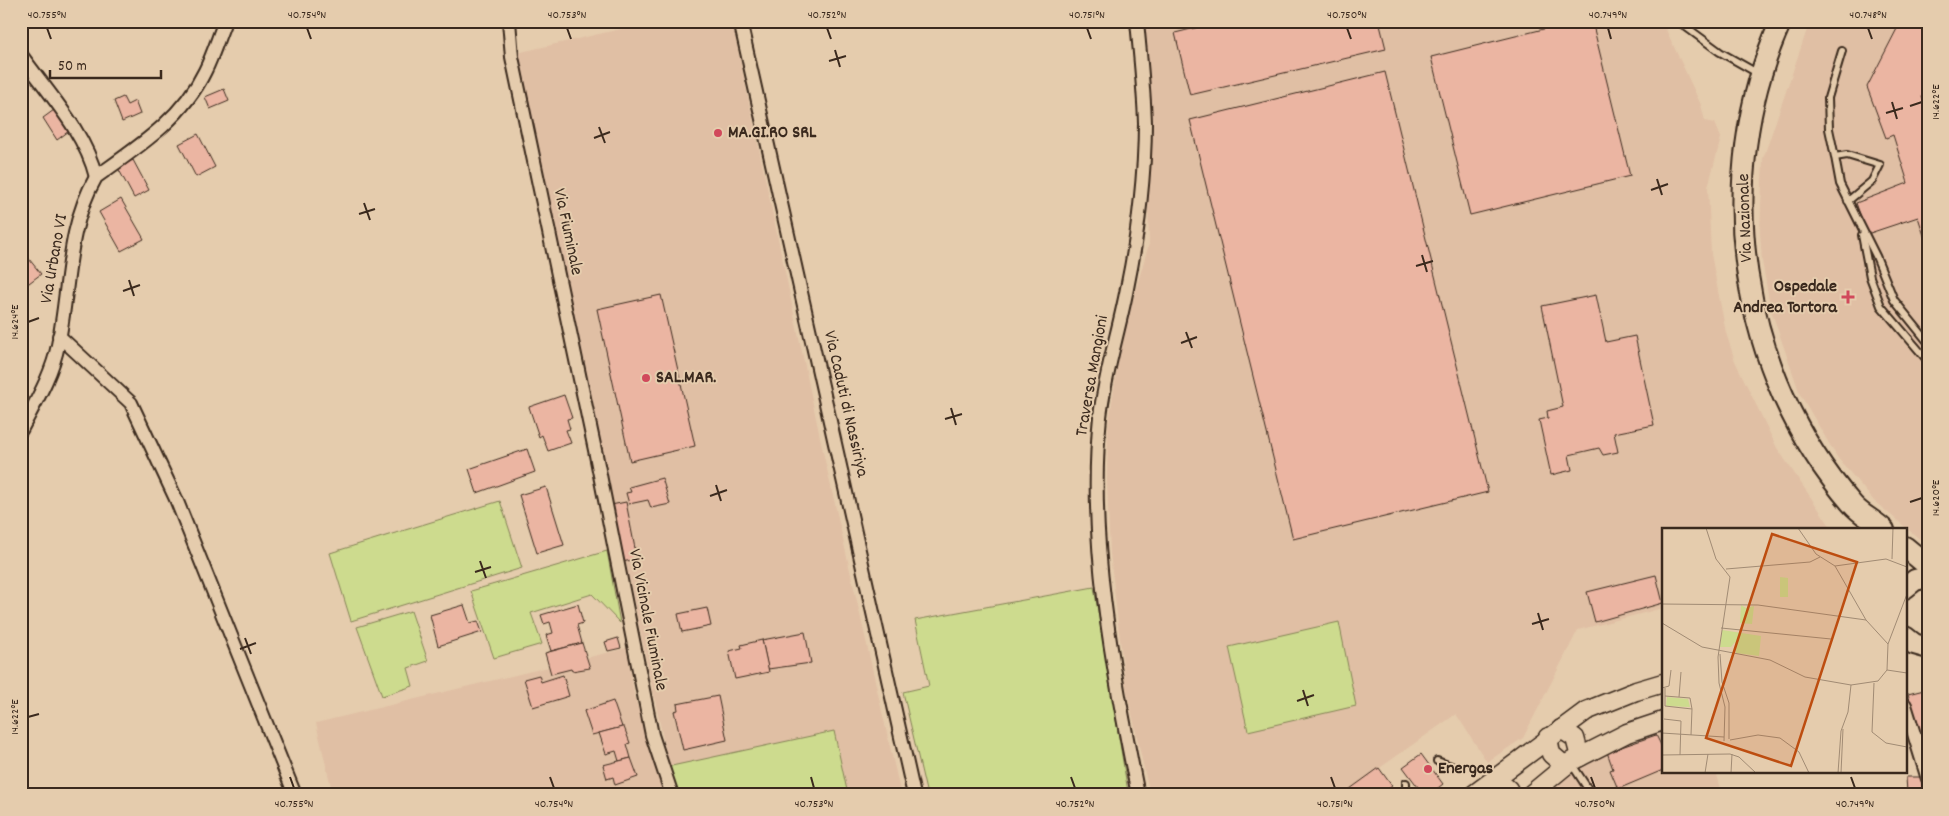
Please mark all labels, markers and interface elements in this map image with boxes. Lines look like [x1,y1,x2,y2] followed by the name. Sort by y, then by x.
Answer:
[27,7,67,24] text: 40.755°N
[288,7,326,24] text: 40.754°N
[548,7,586,24] text: 40.753°N
[808,7,846,24] text: 40.752°N
[1069,7,1105,24] text: 40.751°N
[1327,7,1367,24] text: 40.750°N
[1589,7,1627,24] text: 40.749°N
[1849,7,1887,24] text: 40.748°N
[50,48,161,80] scale bar
[58,56,87,78] text: 50 m
[1928,84,1945,120] text: 14.622°E
[728,121,817,146] place label: MA.GI.RO SRL
[712,127,724,139] marker: MA.GI.RO SRL
[1732,173,1760,263] street label: Via Nazionale
[546,186,588,278] street label: Via Fiuminale
[35,212,75,306] street label: Via Urbano VI
[1733,275,1838,321] place label: Ospedale Andrea Tortora
[1841,290,1855,304] marker: Ospedale Andrea Tortora
[7,304,24,340] text: 14.624°E
[1070,313,1116,439] street label: Traversa Mangioni
[816,328,874,480] street label: Via Caduti di Nassiriya
[656,366,716,391] place label: SAL.MAR.
[640,372,652,384] marker: SAL.MAR.
[1928,479,1945,516] text: 14.620°E
[1662,528,1906,774] inset map
[621,547,673,693] street label: Via Vicinale Fiuminale
[7,699,24,735] text: 14.622°E
[1438,757,1493,782] place label: Energas
[1422,763,1434,775] marker: Energas
[274,796,314,813] text: 40.755°N
[535,796,573,813] text: 40.754°N
[795,796,833,813] text: 40.753°N
[1056,796,1094,813] text: 40.752°N
[1317,796,1353,813] text: 40.751°N
[1575,796,1615,813] text: 40.750°N
[1836,796,1874,813] text: 40.749°N

